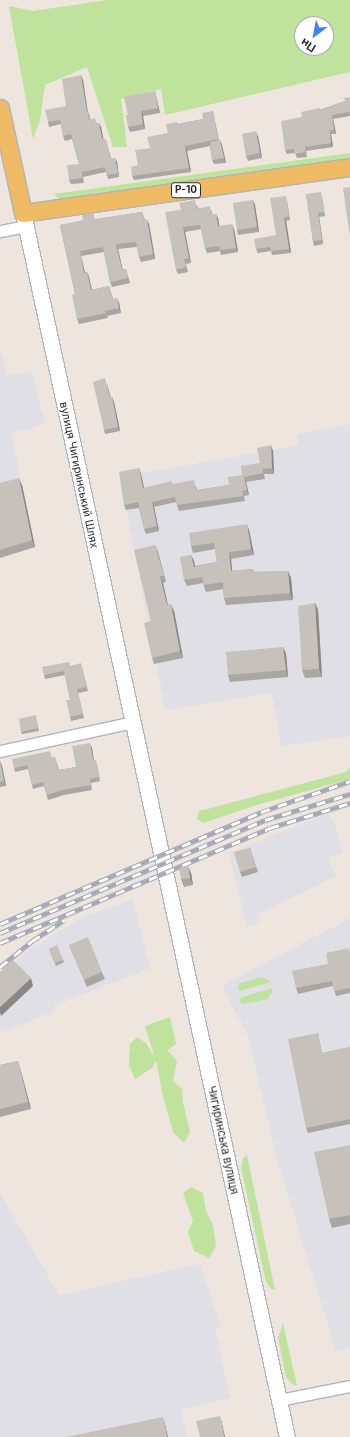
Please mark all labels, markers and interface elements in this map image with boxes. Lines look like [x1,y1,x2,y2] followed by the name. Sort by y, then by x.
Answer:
[294,16,334,56] north arrow
[298,35,318,55] text: Пн
[170,182,202,198] road number: Р-10
[57,401,101,549] street label: вулиця Чигиринський Шлях
[205,1085,241,1195] street label: Чигиринська вулиця

